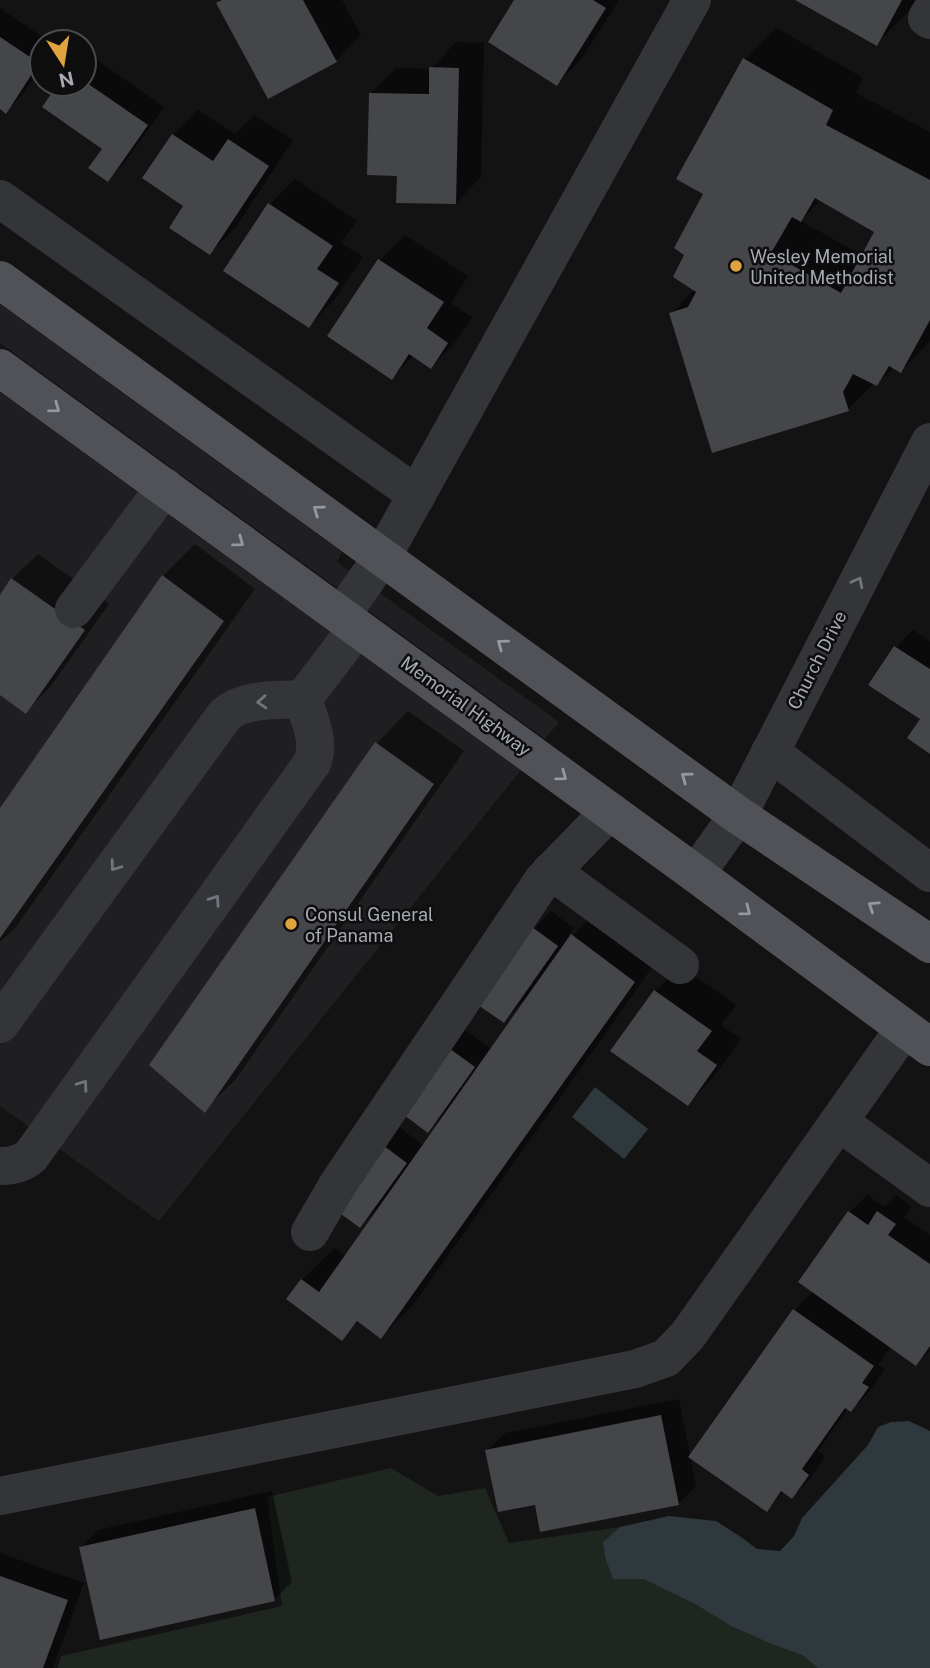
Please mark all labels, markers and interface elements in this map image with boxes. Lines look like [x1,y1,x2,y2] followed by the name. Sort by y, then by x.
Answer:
[28,28,98,98] north arrow
[57,67,76,92] text: N
[750,246,894,288] place label: Wesley Memorial United Methodist
[728,258,744,274] marker: Wesley Memorial United Methodist
[47,400,60,412] one-way arrow
[313,506,326,518] one-way arrow
[231,533,244,546] one-way arrow
[849,577,863,589] one-way arrow
[783,607,851,713] street label: Church Drive
[497,639,510,652] one-way arrow
[397,652,535,760] street label: Memorial Highway
[256,694,267,709] one-way arrow
[554,768,567,780] one-way arrow
[681,773,694,786] one-way arrow
[111,858,123,871] one-way arrow
[207,895,219,908] one-way arrow
[738,902,750,915] one-way arrow
[868,902,881,914] one-way arrow
[305,904,433,946] place label: Consul General of Panama
[283,916,299,932] marker: Consul General of Panama
[75,1080,87,1093] one-way arrow

